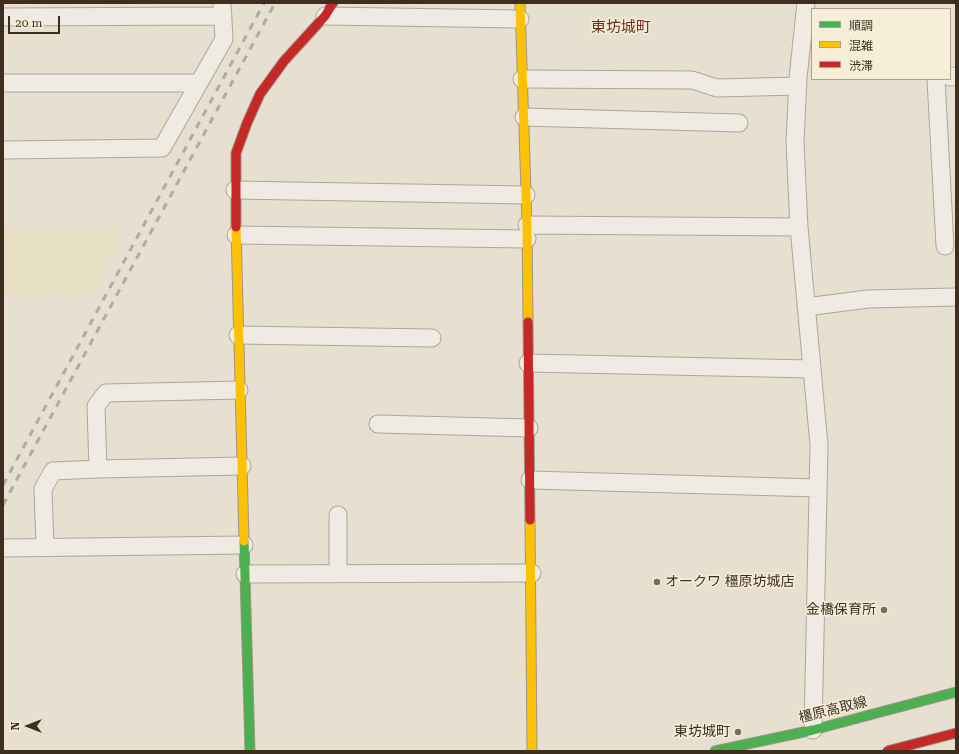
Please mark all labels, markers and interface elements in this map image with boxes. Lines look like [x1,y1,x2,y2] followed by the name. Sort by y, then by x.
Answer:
[10,8,62,34] scale bar
[811,8,951,80] legend
[15,16,42,30] text: 20 m
[591,19,651,37] district label: 東坊城町
[849,19,873,33] text: 順調
[849,39,873,53] text: 混雑
[849,59,873,73] text: 渋滞
[665,574,795,590] place label: オークワ 橿原坊城店
[652,577,662,587] marker: オークワ 橿原坊城店
[806,602,876,618] place label: 金橋保育所
[879,605,889,615] marker: 金橋保育所
[797,693,869,727] street label: 橿原高取線
[8,706,48,746] north arrow
[9,722,22,730] text: N
[674,724,730,740] place label: 東坊城町
[733,727,743,737] marker: 東坊城町

